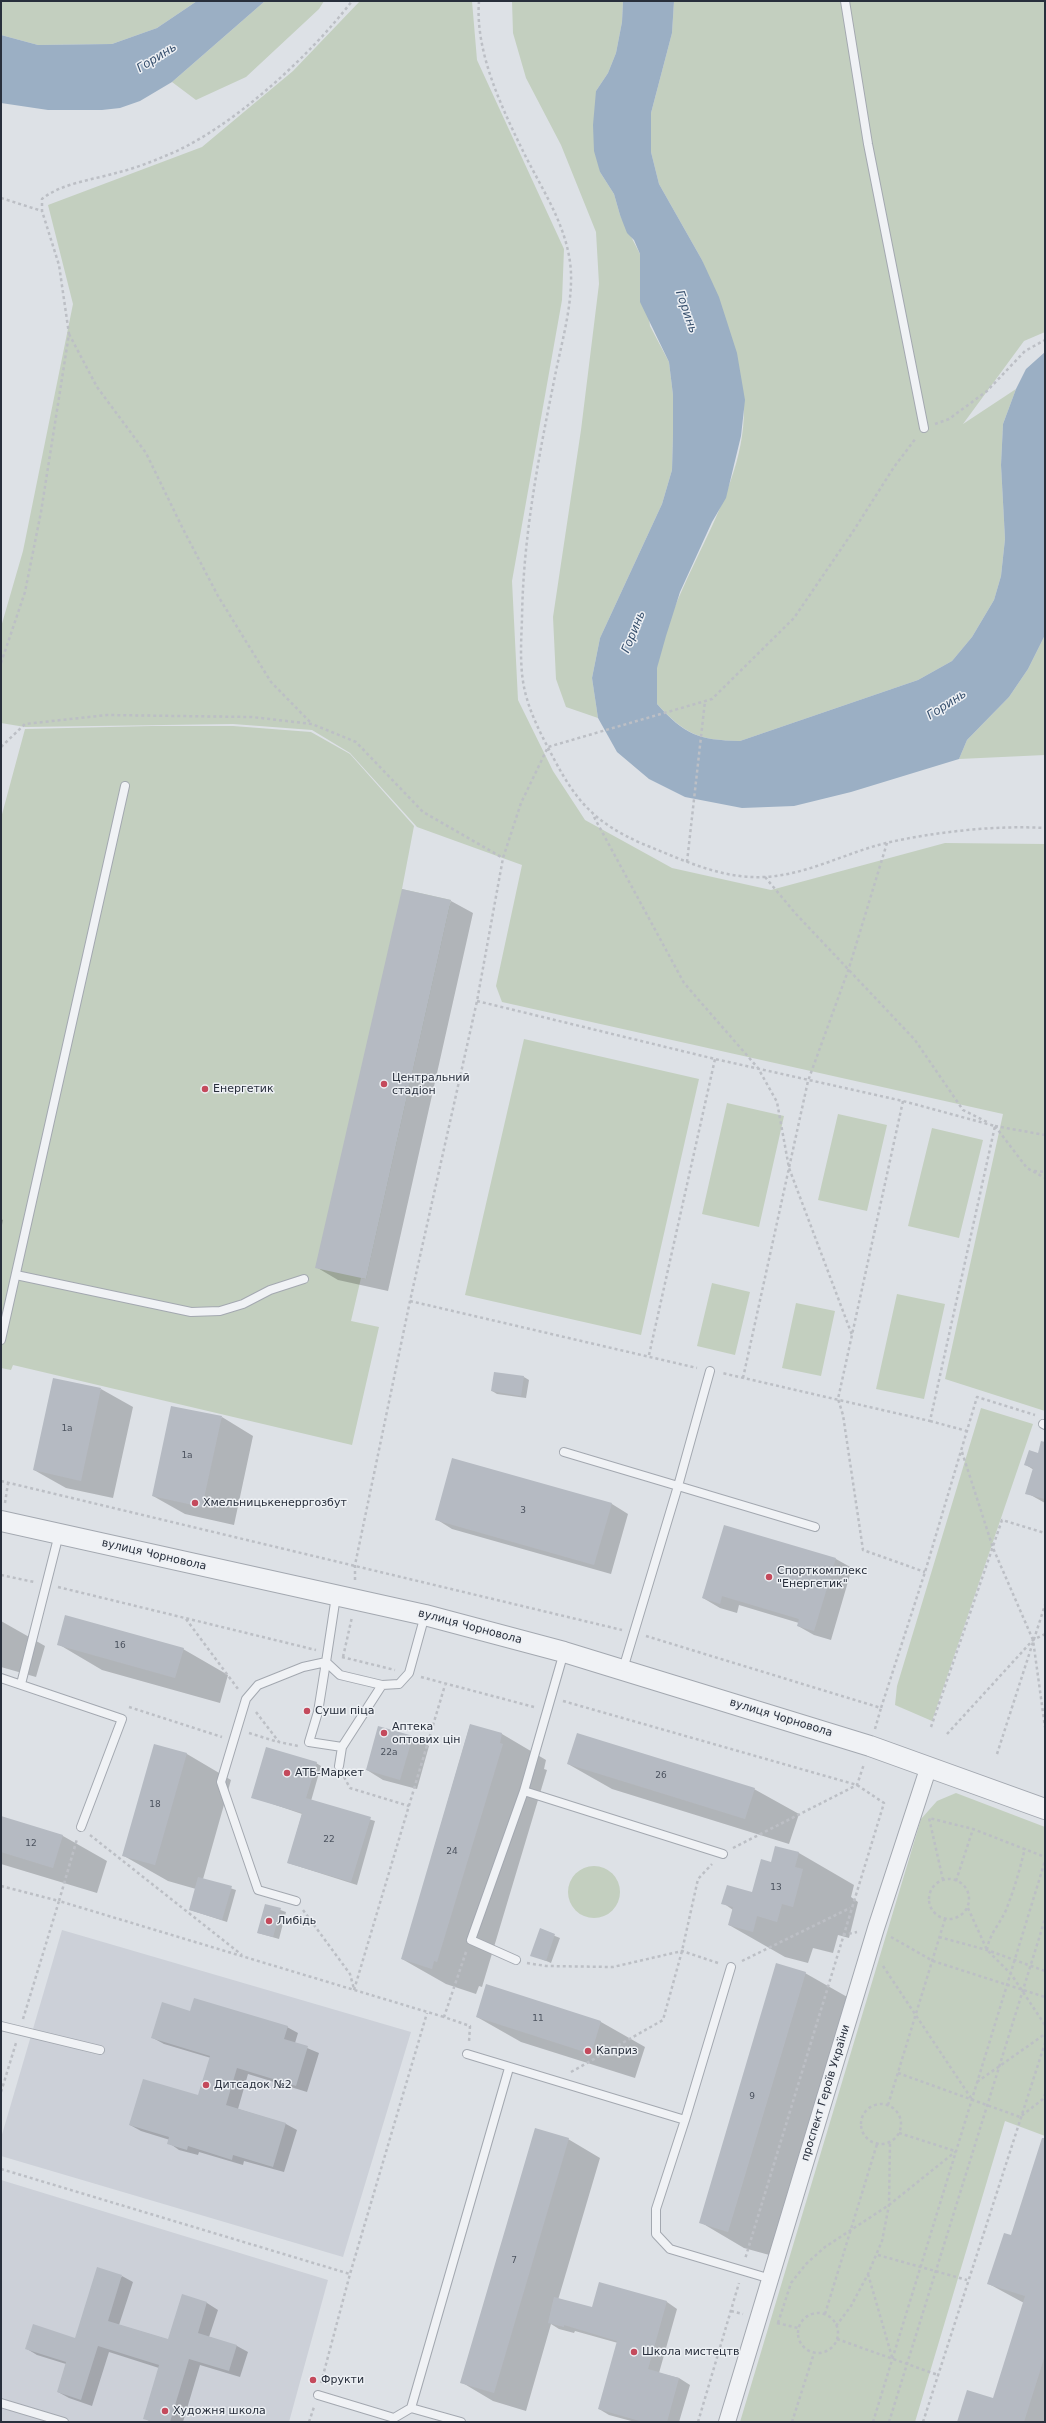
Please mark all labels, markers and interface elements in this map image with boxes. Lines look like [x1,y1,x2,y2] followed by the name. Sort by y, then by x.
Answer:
[134,40,180,76] water label: Горинь
[672,289,700,335] water label: Горинь
[619,609,649,655] water label: Горинь
[924,687,970,723] water label: Горинь
[392,1071,470,1097] place label: Центральний стадіон
[379,1079,389,1089] marker: Центральний стадіон
[213,1082,274,1096] place label: Енергетик
[200,1084,210,1094] marker: Енергетик
[61,1424,73,1434] house number: 1а
[181,1451,193,1461] house number: 1а
[203,1496,347,1510] place label: Хмельницькенерргозбут
[190,1498,200,1508] marker: Хмельницькенерргозбут
[520,1506,526,1516] house number: 3
[100,1537,208,1573] street label: вулиця Чорновола
[777,1564,867,1590] place label: Спорткомплекс "Енергетик"
[764,1572,774,1582] marker: Спорткомплекс "Енергетик"
[417,1607,523,1647] street label: вулиця Чорновола
[114,1641,126,1651] house number: 16
[728,1696,834,1740] street label: вулиця Чорновола
[315,1704,374,1718] place label: Суши піца
[302,1706,312,1716] marker: Суши піца
[392,1720,460,1746] place label: Аптека оптових цін
[379,1728,389,1738] marker: Аптека оптових цін
[381,1748,397,1758] house number: 22а
[295,1766,364,1780] place label: АТБ-Маркет
[282,1768,292,1778] marker: АТБ-Маркет
[655,1771,667,1781] house number: 26
[149,1800,161,1810] house number: 18
[323,1835,335,1845] house number: 22
[25,1839,37,1849] house number: 12
[446,1847,458,1857] house number: 24
[770,1883,782,1893] house number: 13
[277,1914,316,1928] place label: Либідь
[264,1916,274,1926] marker: Либідь
[532,2014,544,2024] house number: 11
[799,2023,853,2163] street label: проспект Героїв України
[596,2044,638,2058] place label: Каприз
[583,2046,593,2056] marker: Каприз
[214,2078,292,2092] place label: Дитсадок №2
[201,2080,211,2090] marker: Дитсадок №2
[749,2092,755,2102] house number: 9
[511,2256,517,2266] house number: 7
[642,2345,739,2359] place label: Школа мистецтв
[629,2347,639,2357] marker: Школа мистецтв
[321,2373,364,2387] place label: Фрукти
[308,2375,318,2385] marker: Фрукти
[173,2404,266,2418] place label: Художня школа
[160,2406,170,2416] marker: Художня школа

